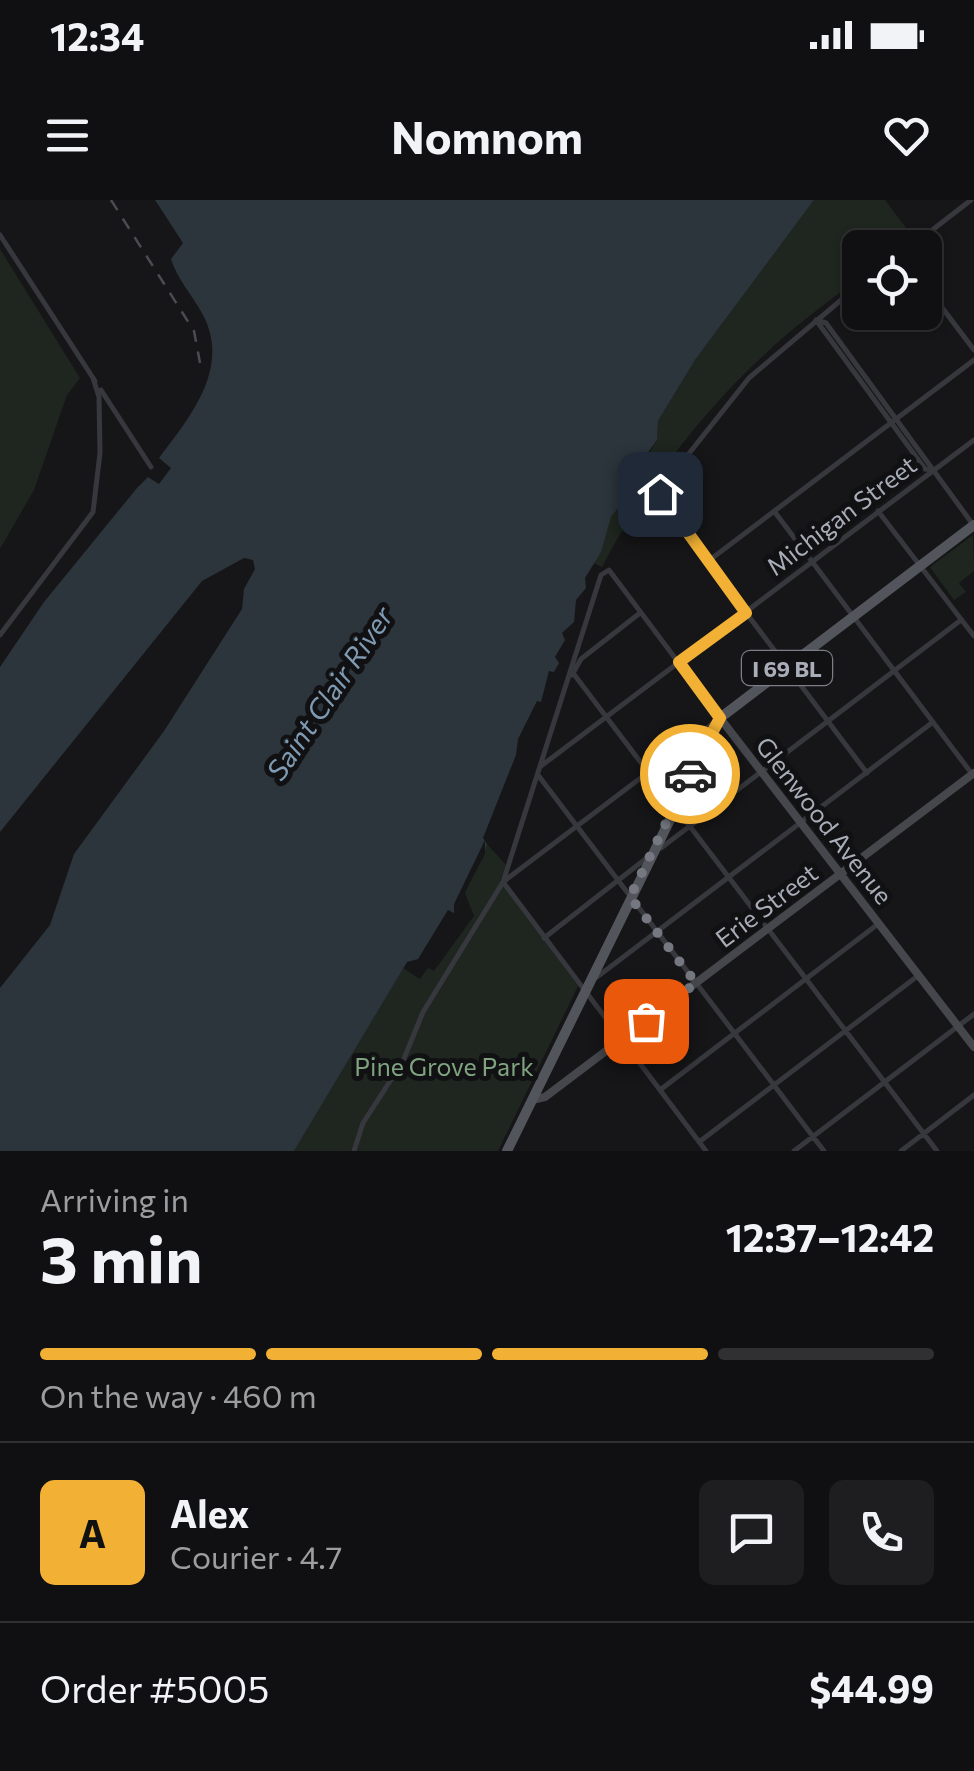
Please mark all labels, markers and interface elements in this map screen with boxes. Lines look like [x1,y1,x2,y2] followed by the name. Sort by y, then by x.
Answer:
[50,12,144,59] text: 12:34
[40,108,95,163] icon: menu
[391,108,583,163] text: Nomnom
[879,108,934,163] icon: heart
[842,230,942,330] map controls
[842,230,942,330] button: locate
[760,449,922,581] street label: Michigan Street
[618,452,703,537] pin
[633,467,688,522] icon: home
[258,599,400,786] water label: Saint Clair River
[742,651,832,685] road number: I 69 BL
[640,724,740,824] courier
[750,730,900,910] street label: Glenwood Avenue
[663,747,718,802] icon: car
[709,857,823,953] street label: Erie Street
[604,979,689,1064] pin
[619,994,674,1049] icon: bag
[354,1051,534,1081] park label: Pine Grove Park
[40,1179,189,1219] text: Arriving in
[726,1213,934,1260] text: 12:37–12:42
[40,1217,203,1296] text: 3 min
[40,1375,317,1415] text: On the way · 460 m
[699,1480,804,1585] button: chat
[829,1480,934,1585] button: phone
[170,1489,249,1536] text: Alex
[79,1509,106,1556] text: A
[170,1536,343,1576] text: Courier · 4.7
[40,1664,269,1711] text: Order #5005
[809,1664,934,1711] text: $44.99

